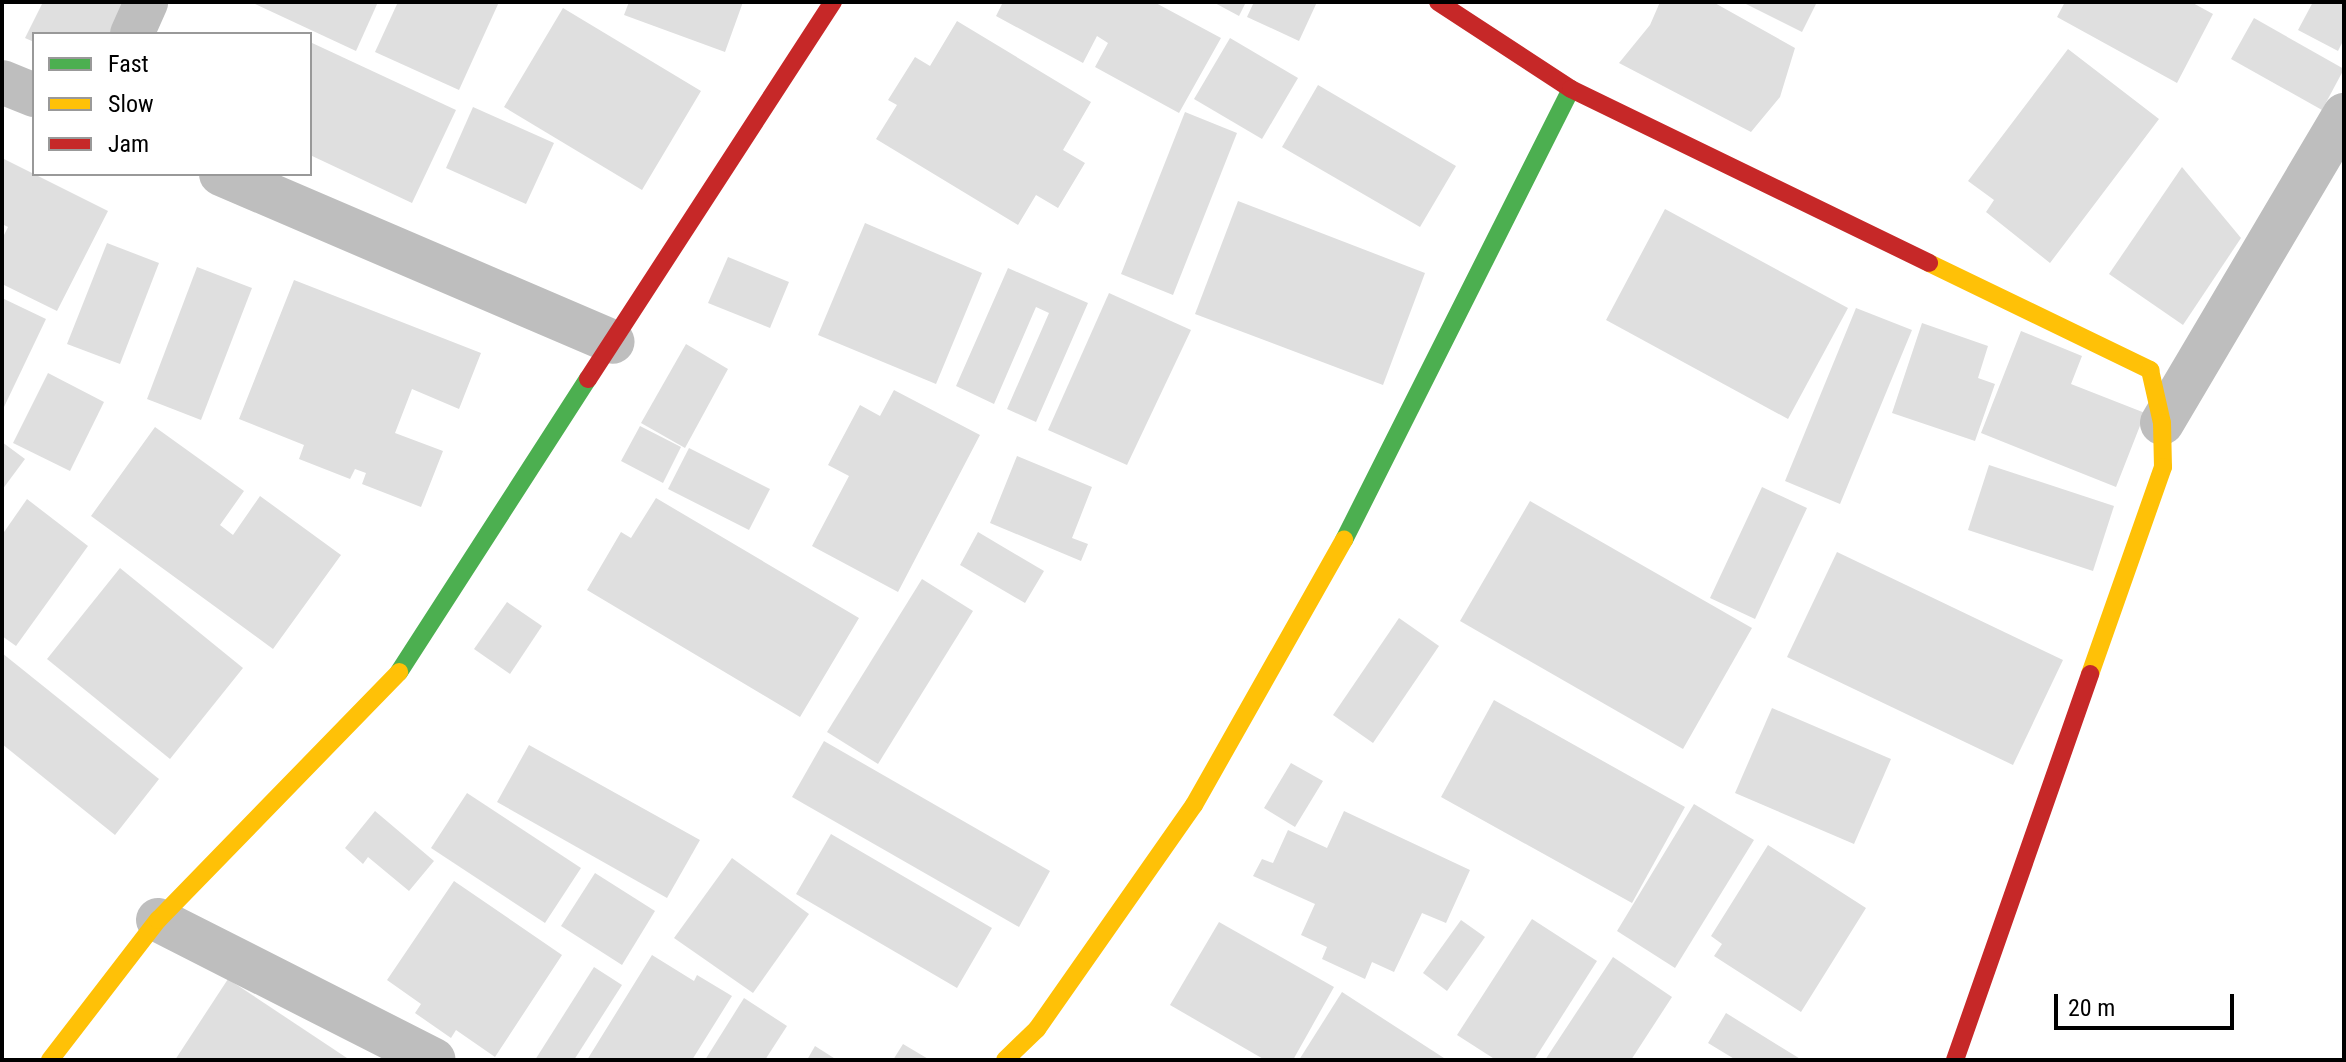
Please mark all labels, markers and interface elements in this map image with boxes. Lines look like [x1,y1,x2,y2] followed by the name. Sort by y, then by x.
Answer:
[32,32,312,176] legend
[108,50,149,78] text: Fast
[108,90,154,118] text: Slow
[108,130,149,158] text: Jam
[2058,978,2238,1028] scale bar
[2068,994,2115,1022] text: 20 m

